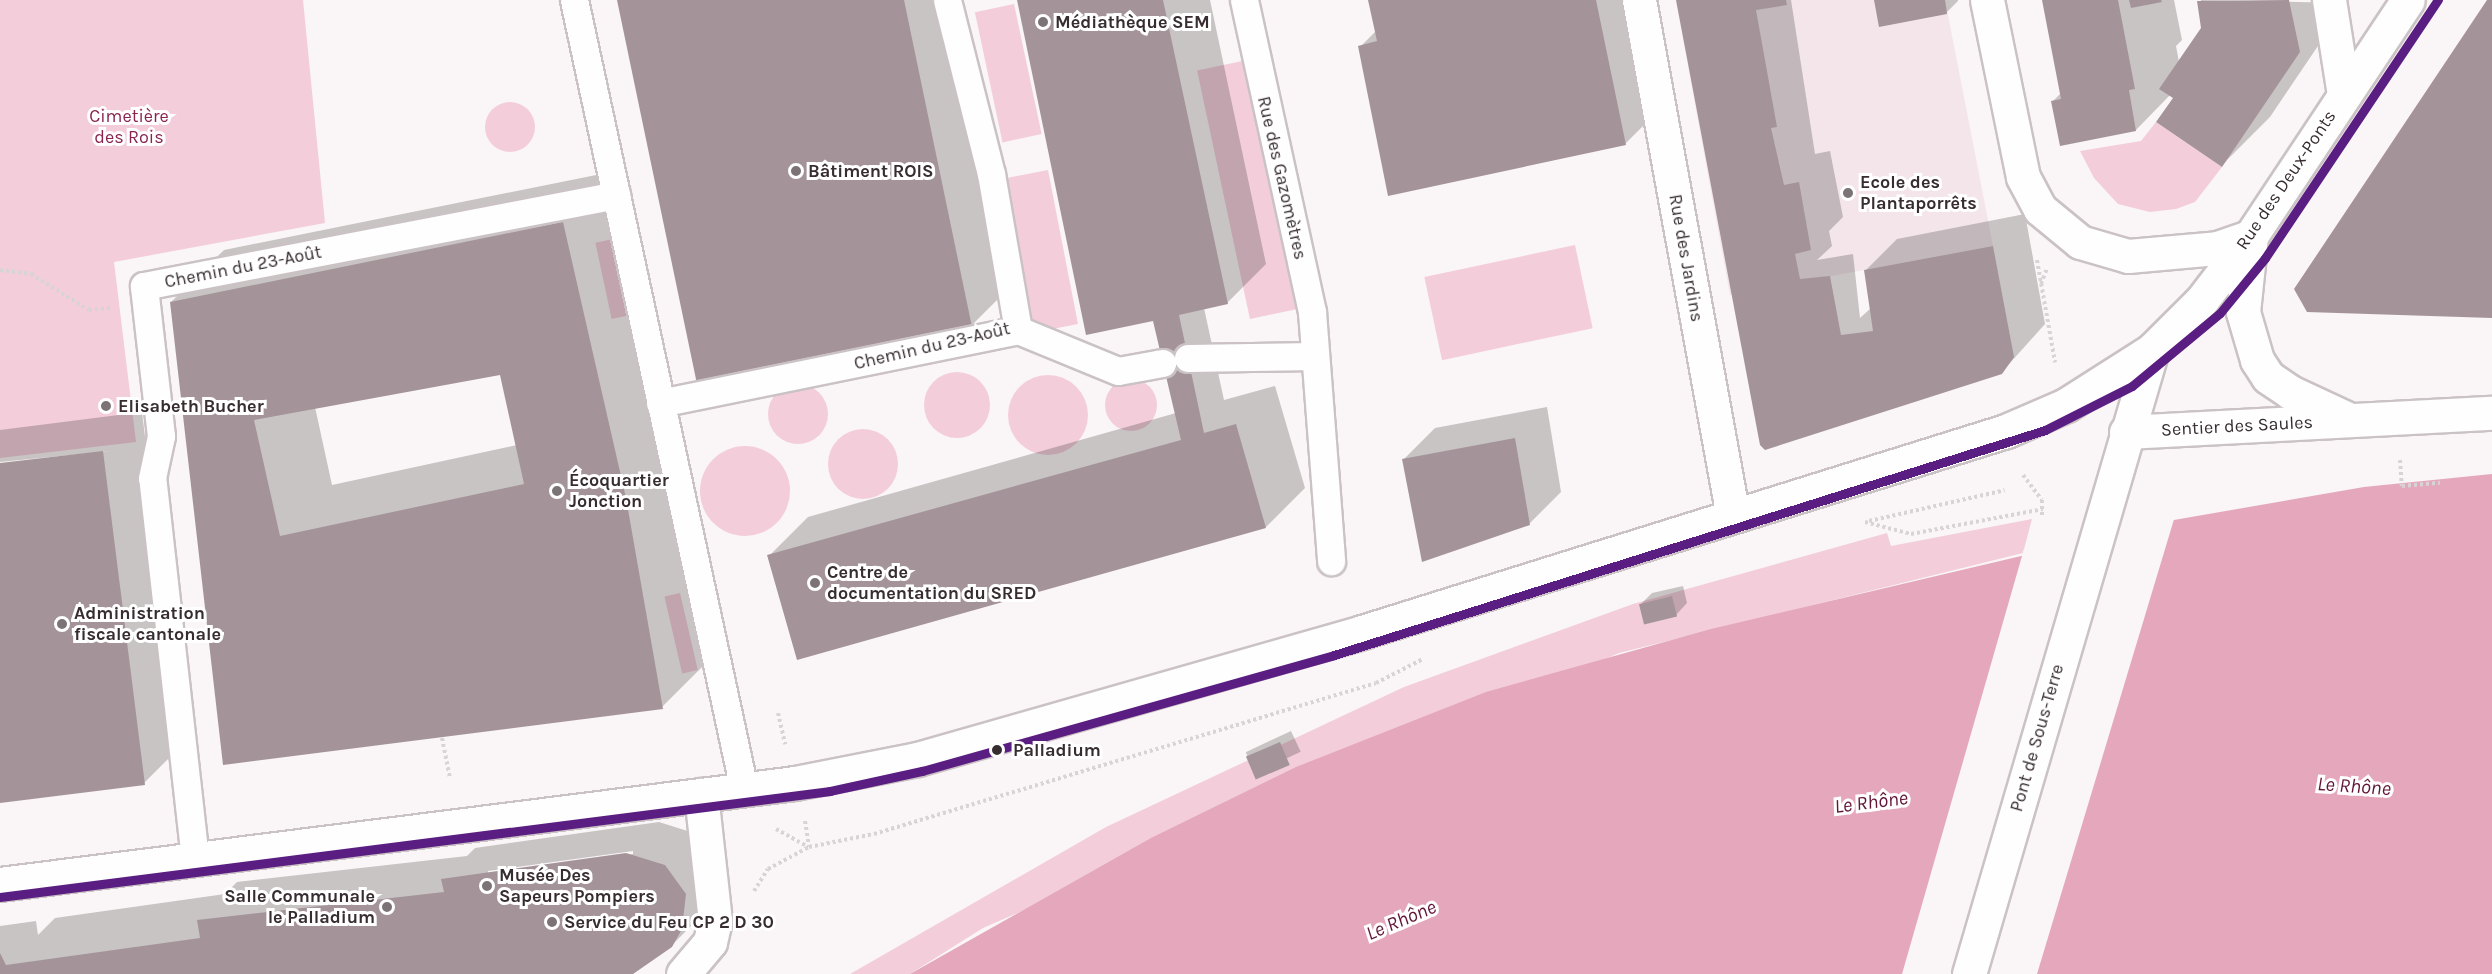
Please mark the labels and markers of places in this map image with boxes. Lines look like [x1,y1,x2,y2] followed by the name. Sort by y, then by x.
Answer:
[1055,11,1210,33] place label: Médiathèque SEM
[1036,15,1050,29] marker: Médiathèque SEM
[808,160,934,182] place label: Bâtiment ROIS
[789,164,803,178] marker: Bâtiment ROIS
[1860,172,1977,214] place label: Ecole des Plantaporrêts
[1841,186,1855,200] marker: Ecole des Plantaporrêts
[118,395,264,417] place label: Elisabeth Bucher
[99,399,113,413] marker: Elisabeth Bucher
[569,470,669,512] place label: Écoquartier Jonction
[550,484,564,498] marker: Écoquartier Jonction
[827,562,1036,604] place label: Centre de documentation du SRED
[808,576,822,590] marker: Centre de documentation du SRED
[74,603,221,646] place label: Administration fiscale cantonale
[55,617,69,631] marker: Administration fiscale cantonale
[986,739,1008,761] marker: Palladium
[1013,739,1101,761] place label: Palladium
[499,865,655,908] place label: Musée Des Sapeurs Pompiers
[480,879,494,893] marker: Musée Des Sapeurs Pompiers
[224,886,375,928] place label: Salle Communale le Palladium
[380,900,394,914] marker: Salle Communale le Palladium
[564,911,774,933] place label: Service du Feu CP 2 D 30
[545,915,559,929] marker: Service du Feu CP 2 D 30

